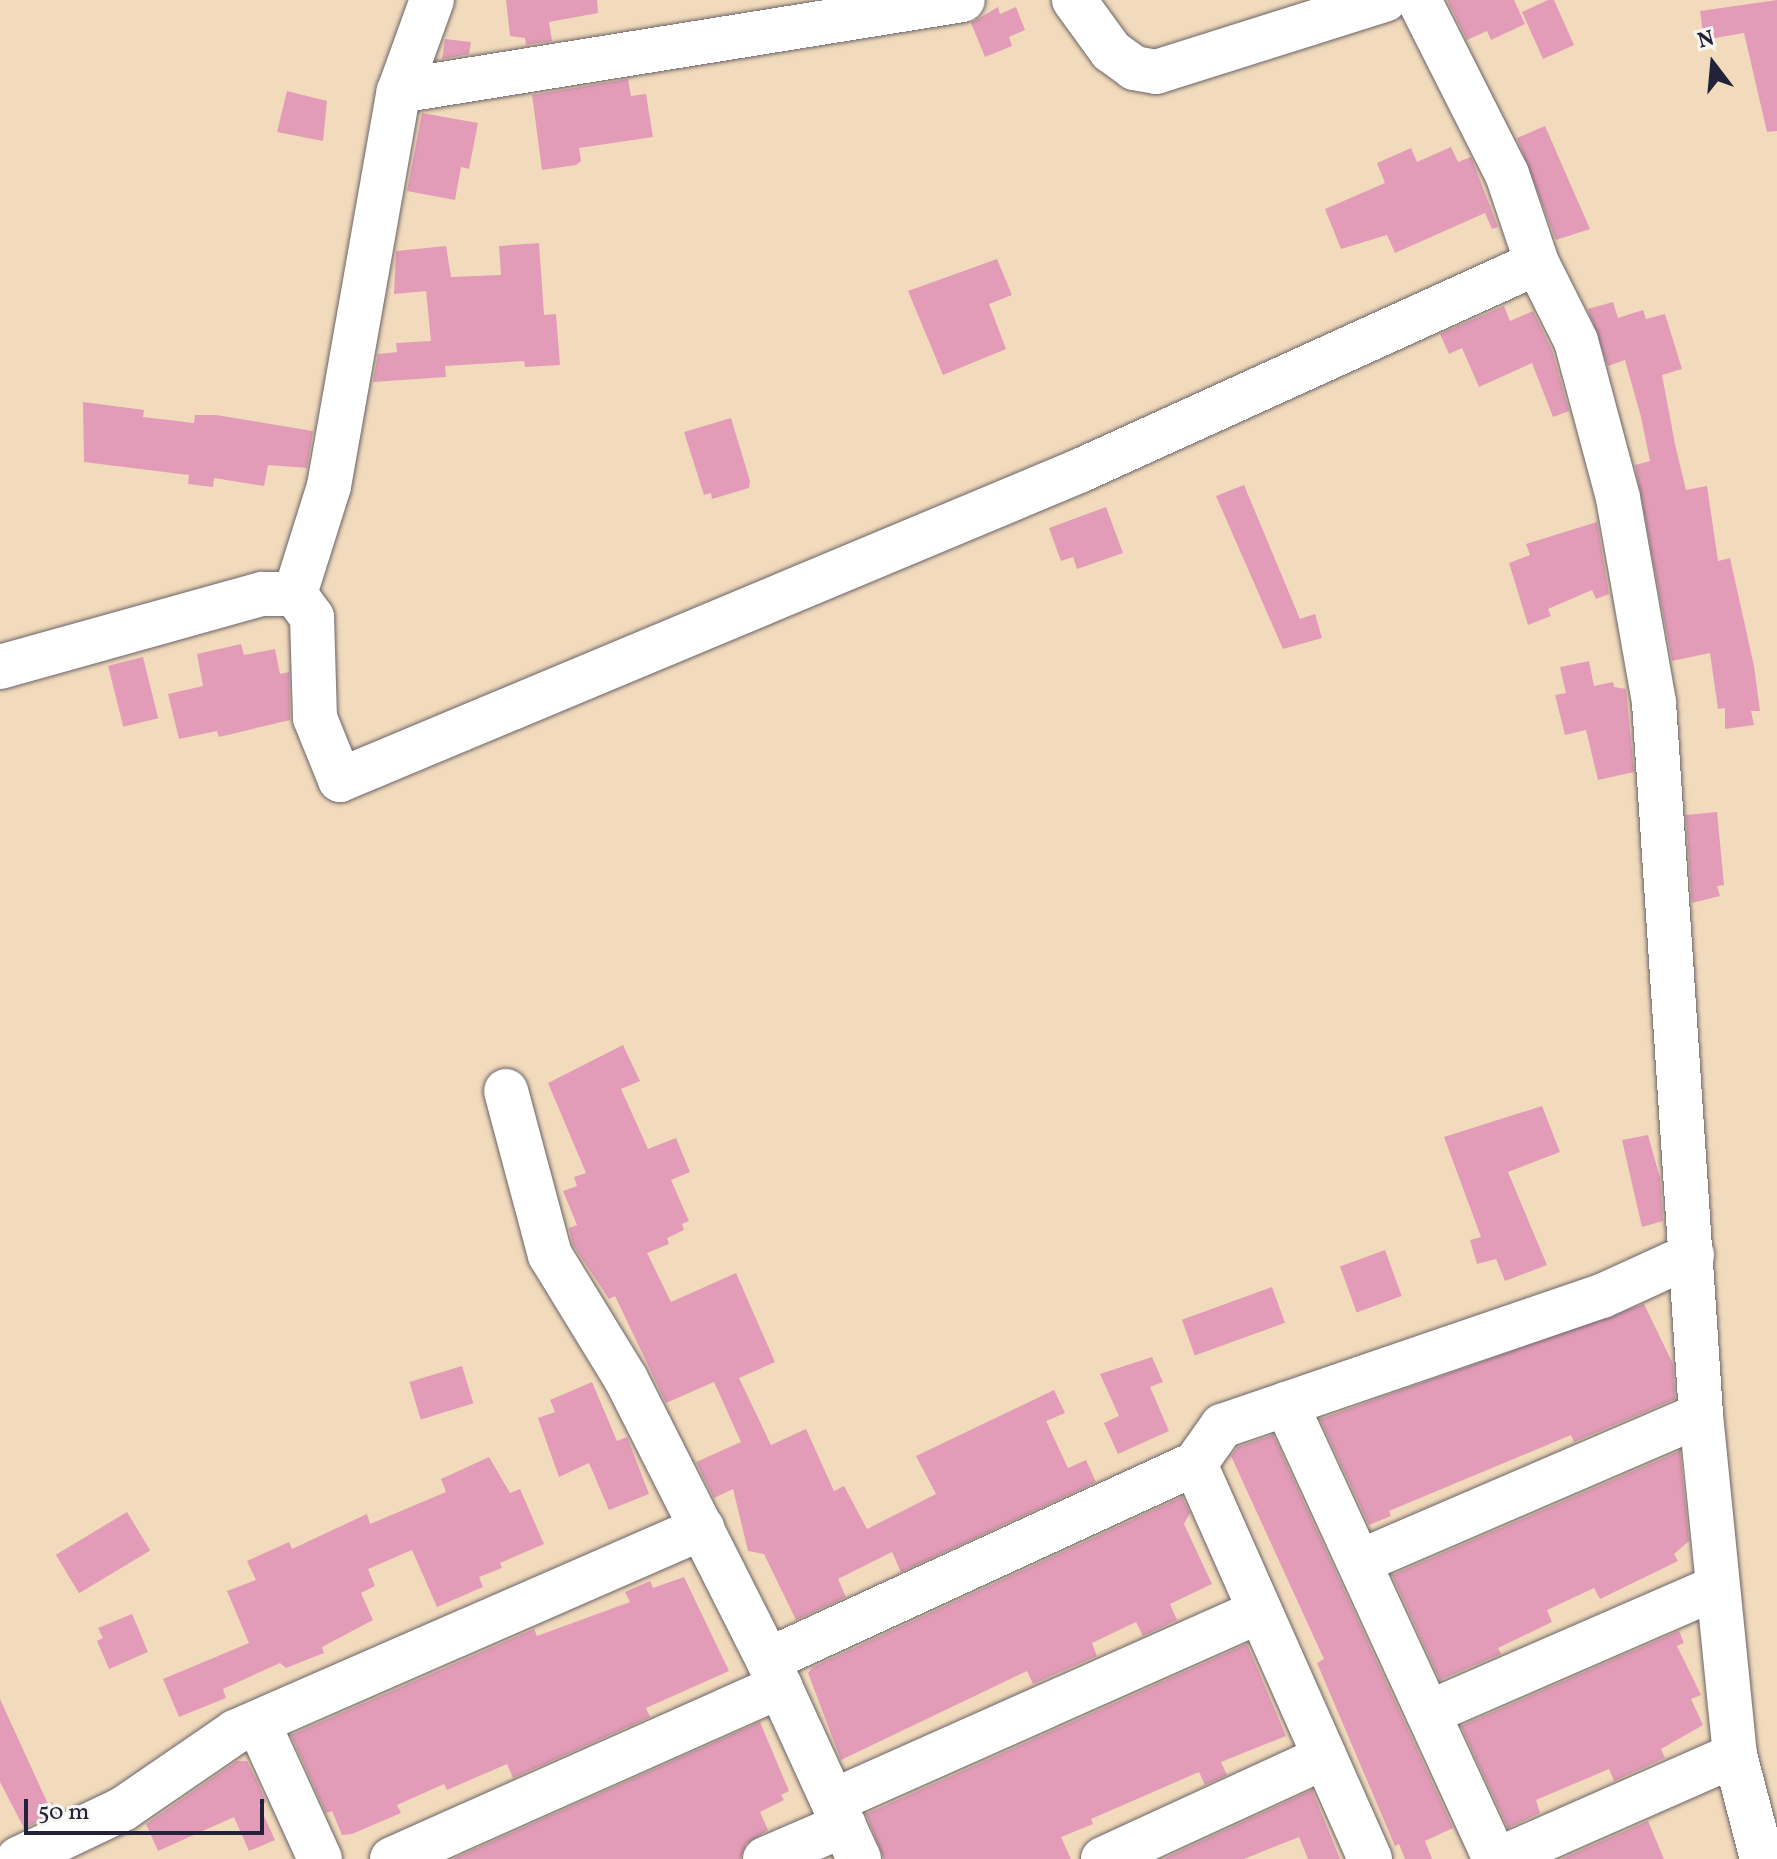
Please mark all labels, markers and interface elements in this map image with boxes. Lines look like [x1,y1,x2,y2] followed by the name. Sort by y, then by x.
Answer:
[1694,23,1718,58] text: N
[1673,24,1753,104] north arrow
[28,1783,268,1833] scale bar
[38,1796,90,1830] text: 50 m

